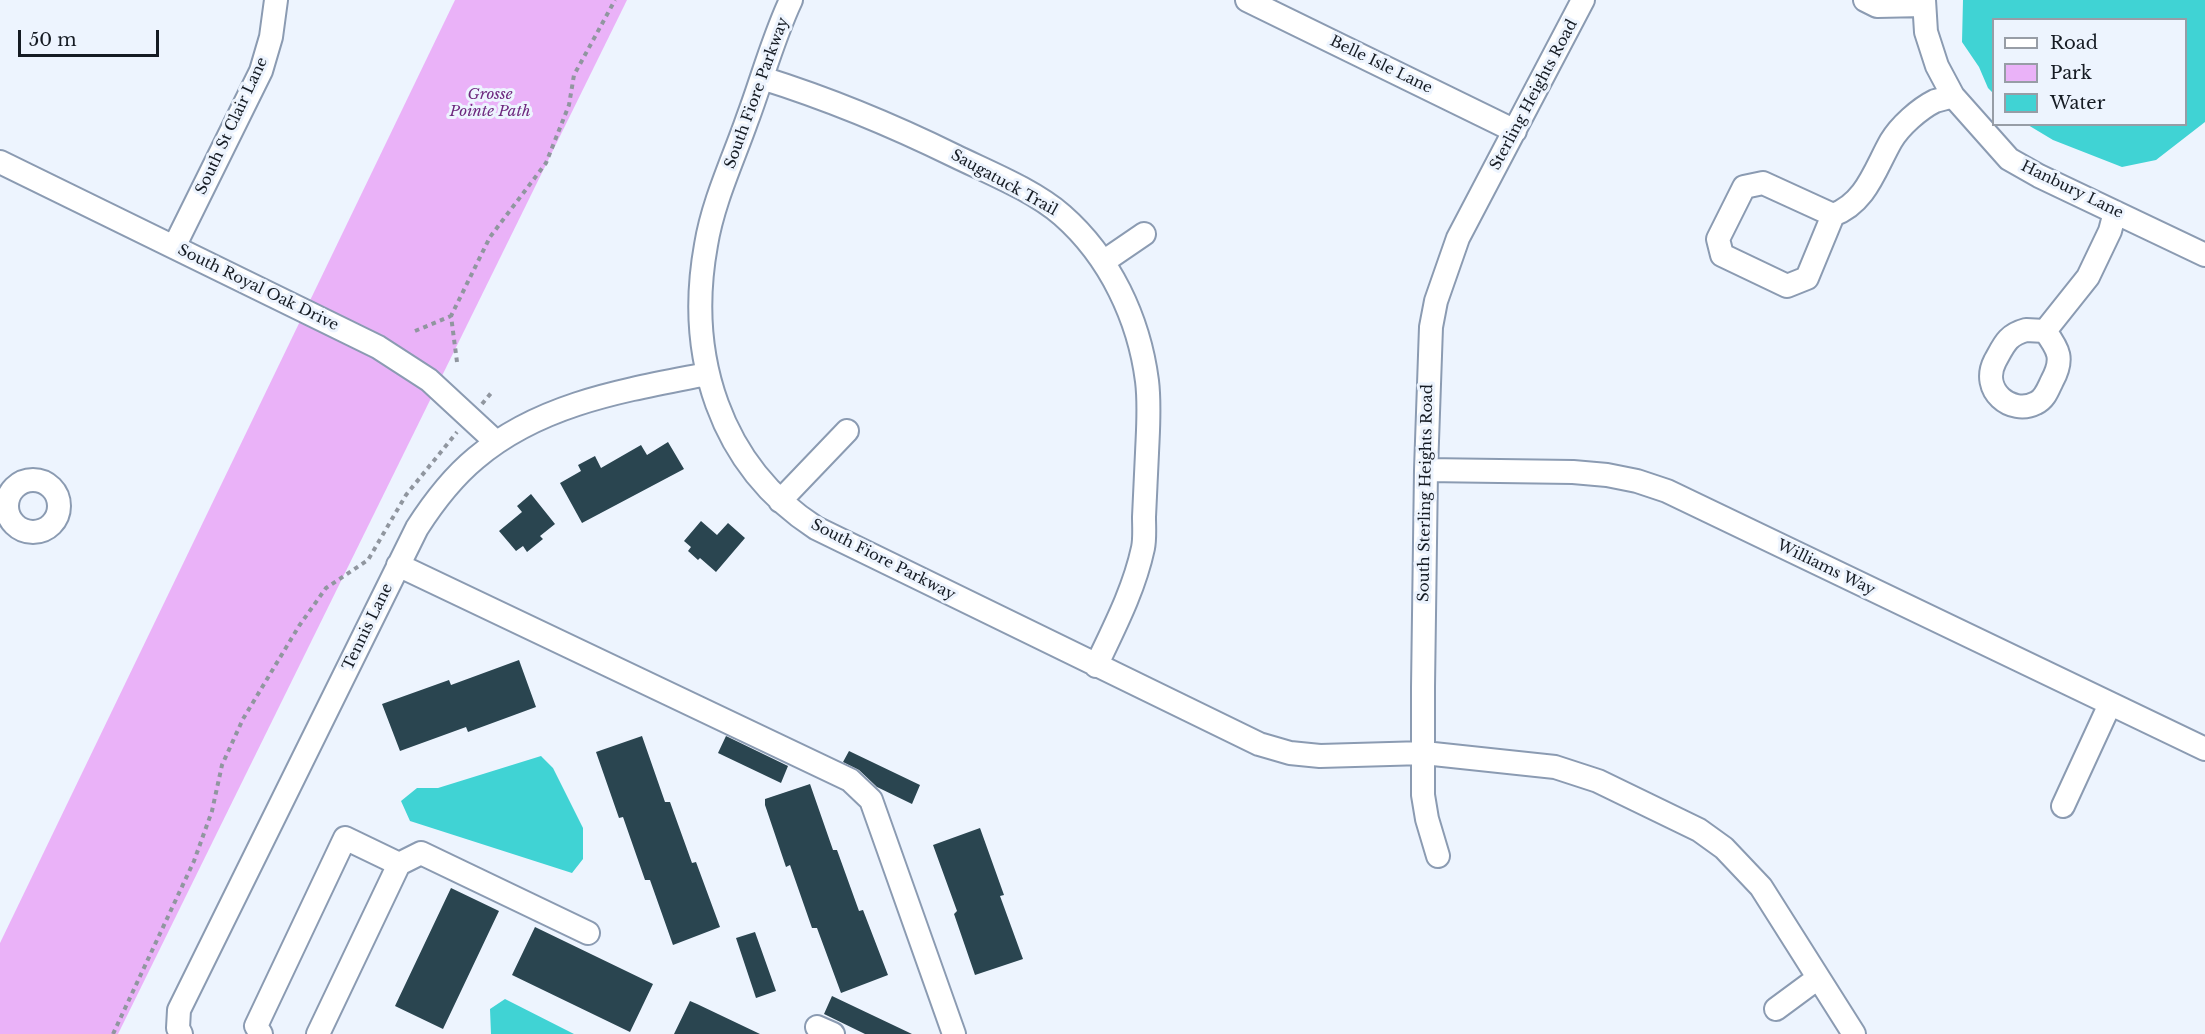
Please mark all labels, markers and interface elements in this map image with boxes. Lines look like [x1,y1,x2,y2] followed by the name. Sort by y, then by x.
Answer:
[721,15,793,171] street label: South Fiore Parkway
[1487,17,1581,173] street label: Sterling Heights Road
[21,18,162,56] scale bar
[1992,18,2187,126] legend
[29,29,77,51] text: 50 m
[1327,32,1435,98] street label: Belle Isle Lane
[2050,32,2098,54] text: Road
[192,55,272,197] street label: South St Clair Lane
[2050,62,2092,84] text: Park
[450,86,530,121] park label: Grosse Pointe Path
[2050,92,2105,114] text: Water
[948,146,1060,220] street label: Saugatuck Trail
[2018,157,2126,223] street label: Hanbury Lane
[175,241,341,335] street label: South Royal Oak Drive
[1415,384,1437,602] street label: South Sterling Heights Road
[808,516,958,604] street label: South Fiore Parkway
[1774,536,1878,600] street label: Williams Way
[339,581,397,673] street label: Tennis Lane

